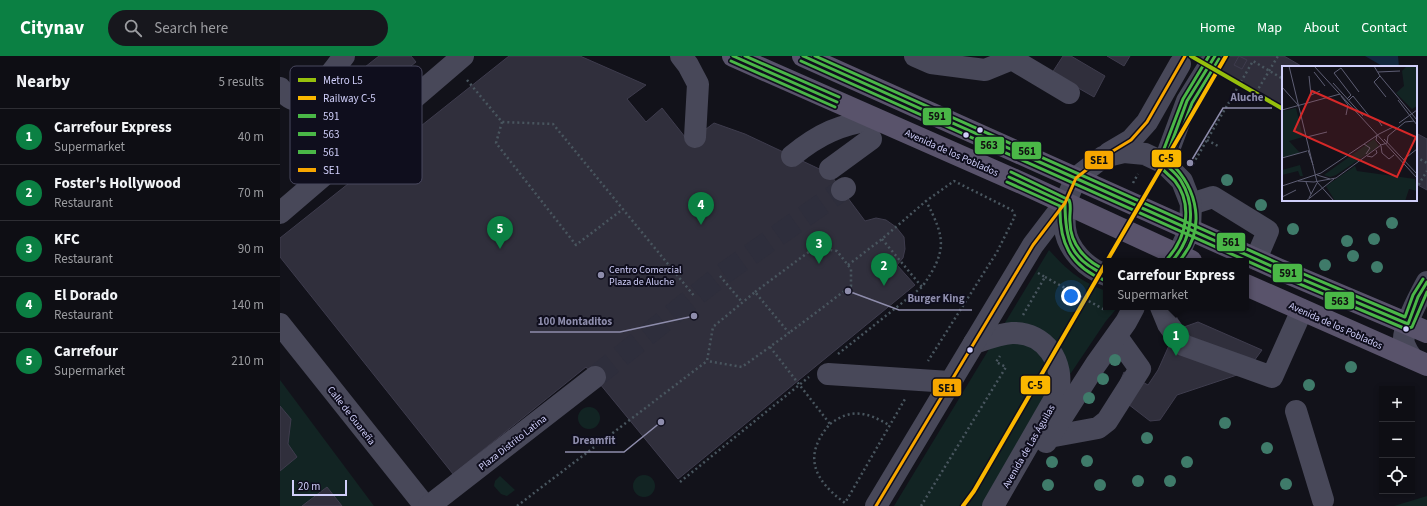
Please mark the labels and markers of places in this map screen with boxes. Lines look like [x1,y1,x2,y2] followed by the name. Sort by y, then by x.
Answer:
[1223,85,1272,108] callout: Aluche
[975,125,985,135] unlabelled marker
[961,130,971,140] unlabelled marker
[688,192,714,225] pin: 4
[487,216,513,249] pin: 5
[806,231,832,264] pin: 3
[871,253,897,286] pin: 2
[609,263,682,289] place label: Centro Comercial Plaza de Aluche
[596,270,606,280] marker: Centro Comercial Plaza de Aluche
[899,287,972,310] callout: Burger King
[530,309,620,332] callout: 100 Montaditos
[1163,323,1189,356] pin: 1
[1401,324,1411,334] unlabelled marker
[965,345,975,355] unlabelled marker
[565,429,624,452] callout: Dreamfit

